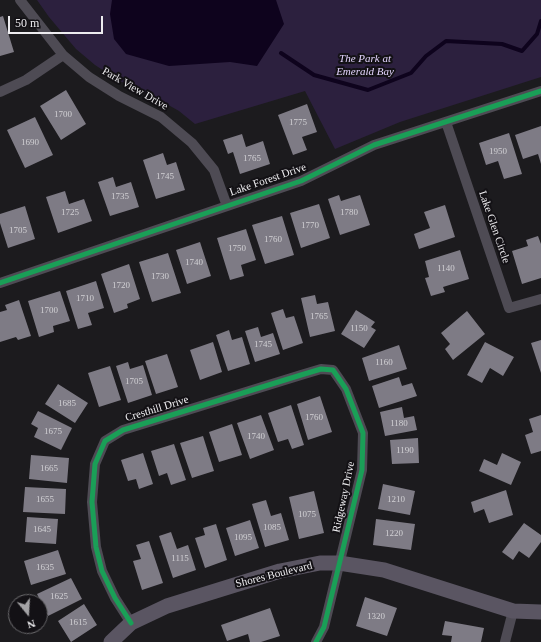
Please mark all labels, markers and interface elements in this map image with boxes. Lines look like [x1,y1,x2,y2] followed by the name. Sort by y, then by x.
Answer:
[10,8,105,34] scale bar
[15,16,39,30] text: 50 m
[336,52,394,78] park label: The Park at Emerald Bay
[100,65,170,113] street label: Park View Drive
[54,110,72,120] house number: 1700
[289,118,307,128] house number: 1775
[21,138,39,148] house number: 1690
[489,147,507,157] house number: 1950
[243,154,261,164] house number: 1765
[228,161,308,199] street label: Lake Forest Drive
[156,172,174,182] house number: 1745
[475,189,513,265] street label: Lake Glen Circle
[111,192,129,202] house number: 1735
[61,208,79,218] house number: 1725
[340,208,358,218] house number: 1780
[301,221,319,231] house number: 1770
[9,226,27,236] house number: 1705
[264,235,282,245] house number: 1760
[228,244,246,254] house number: 1750
[185,258,203,268] house number: 1740
[437,264,455,274] house number: 1140
[151,272,169,282] house number: 1730
[112,281,130,291] house number: 1720
[76,294,94,304] house number: 1710
[40,306,58,316] house number: 1700
[310,312,328,322] house number: 1765
[350,324,368,334] house number: 1150
[254,340,272,350] house number: 1745
[375,358,393,368] house number: 1160
[125,377,143,387] house number: 1705
[124,393,190,425] street label: Cresthill Drive
[58,399,76,409] house number: 1685
[305,413,323,423] house number: 1760
[390,419,408,429] house number: 1180
[44,427,62,437] house number: 1675
[247,432,265,442] house number: 1740
[396,446,414,456] house number: 1190
[330,460,358,534] street label: Ridgeway Drive
[40,464,58,474] house number: 1665
[36,495,54,505] house number: 1655
[387,495,405,505] house number: 1210
[298,510,316,520] house number: 1075
[263,523,281,533] house number: 1085
[33,525,51,535] house number: 1645
[385,529,403,539] house number: 1220
[234,533,252,543] house number: 1095
[171,554,189,564] house number: 1115
[234,559,314,591] street label: Shores Boulevard
[36,563,54,573] house number: 1635
[50,592,68,602] house number: 1625
[8,594,48,634] north arrow
[367,612,385,622] house number: 1320
[26,618,37,631] text: N
[69,618,87,628] house number: 1615

